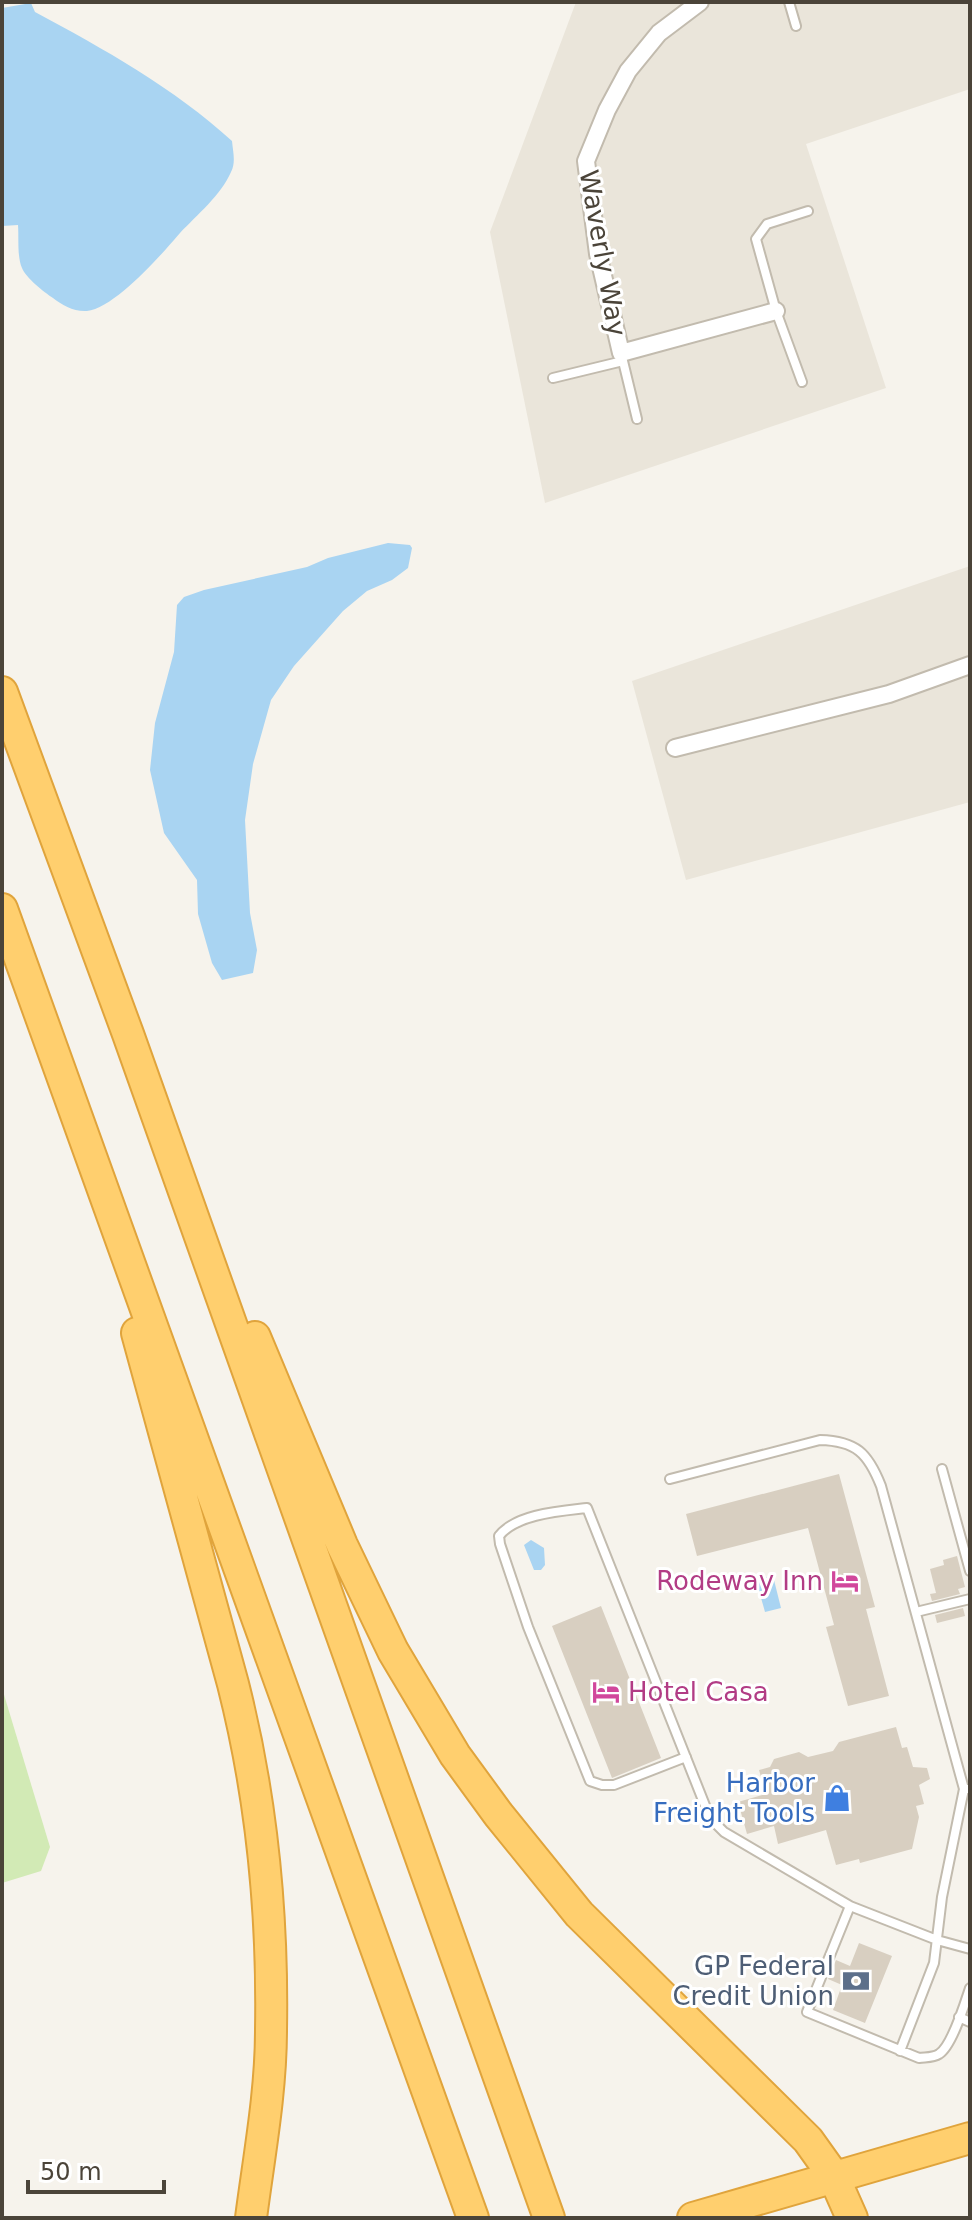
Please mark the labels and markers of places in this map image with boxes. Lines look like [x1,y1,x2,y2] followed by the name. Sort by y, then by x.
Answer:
[656,1566,823,1596] place label: Rodeway Inn
[830,1566,860,1596] hotel icon: Rodeway Inn
[591,1677,621,1707] hotel icon: Hotel Casa
[628,1677,769,1707] place label: Hotel Casa
[653,1768,815,1828] place label: Harbor Freight Tools
[822,1783,852,1813] shop icon: Harbor Freight Tools
[672,1951,834,2011] place label: GP Federal Credit Union
[841,1966,871,1996] bank icon: GP Federal Credit Union

